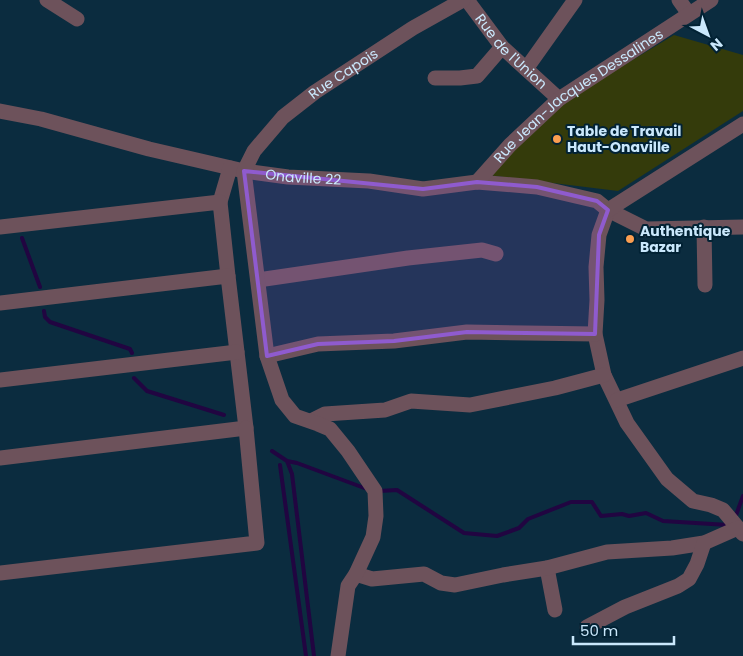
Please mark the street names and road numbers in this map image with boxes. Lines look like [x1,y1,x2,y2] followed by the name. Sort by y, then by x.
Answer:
[471,10,552,94] street label: Rue de l'Union
[489,24,667,167] street label: Rue Jean-Jacques Dessalines
[304,43,382,104] street label: Rue Capois
[264,164,342,190] street label: Onaville 22

